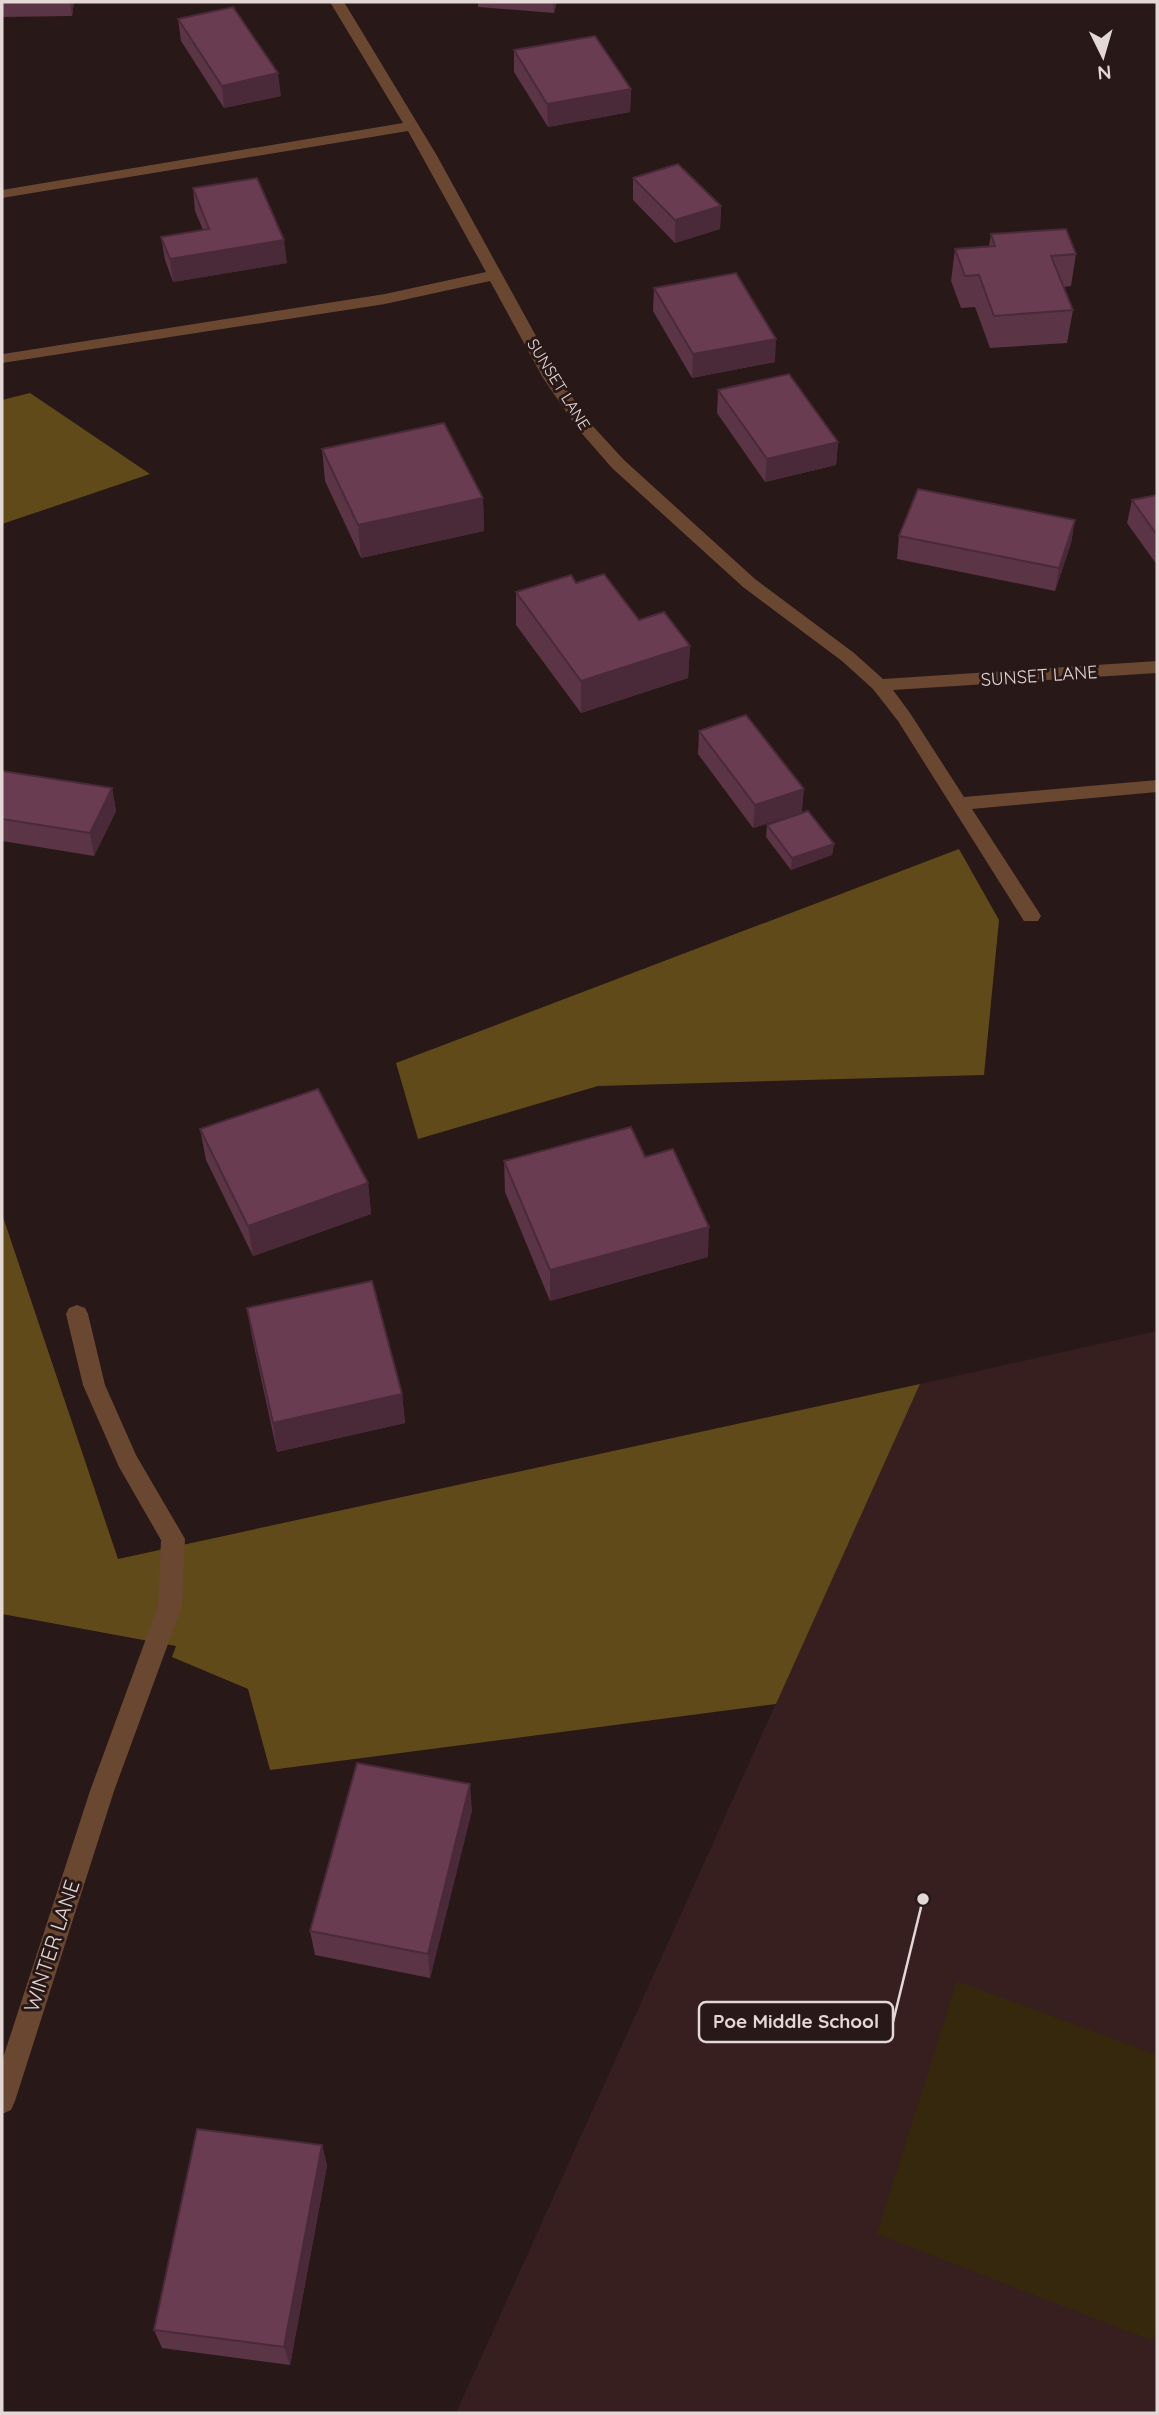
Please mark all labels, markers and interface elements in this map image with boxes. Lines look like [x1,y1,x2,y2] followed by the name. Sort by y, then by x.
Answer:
[1068,21,1138,91] north arrow
[1096,60,1112,85] text: N
[523,335,595,433] street label: SUNSET LANE
[980,660,1098,691] street label: SUNSET LANE
[17,1876,85,2015] street label: WINTER LANE
[699,2002,893,2042] callout: Poe Middle School
[713,2009,879,2033] text: Poe Middle School

